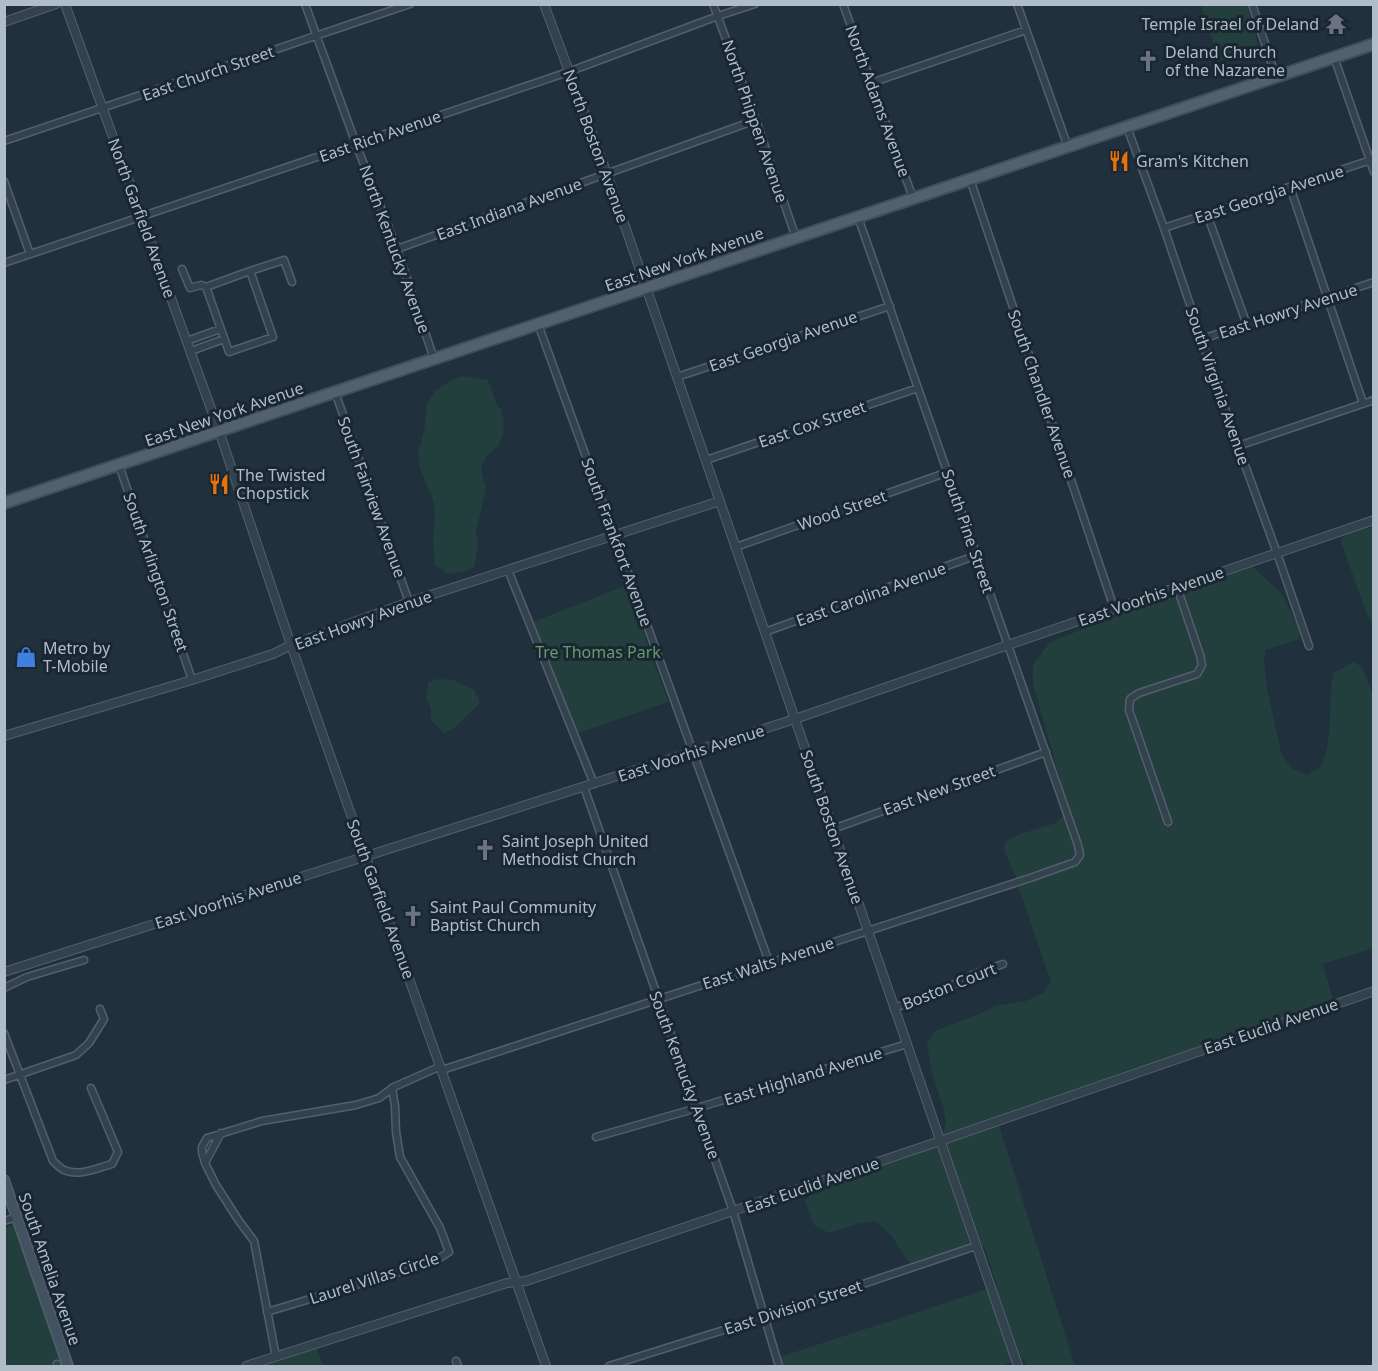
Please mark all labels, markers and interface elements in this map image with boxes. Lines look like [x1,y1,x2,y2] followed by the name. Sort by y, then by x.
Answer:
[1324,12,1348,36] temple icon: Temple Israel of Deland
[1142,13,1319,35] place label: Temple Israel of Deland
[840,22,916,180] street label: North Adams Avenue
[717,37,793,205] street label: North Phippen Avenue
[139,40,277,106] street label: East Church Street
[1165,41,1285,81] place label: Deland Church of the Nazarene
[1136,49,1160,73] church icon: Deland Church of the Nazarene
[558,66,634,226] street label: North Boston Avenue
[316,105,444,167] street label: East Rich Avenue
[103,135,181,301] street label: North Garfield Avenue
[1107,149,1131,173] restaurant icon: Gram's Kitchen
[1136,150,1249,172] place label: Gram's Kitchen
[1192,160,1346,228] street label: East Georgia Avenue
[354,162,436,336] street label: North Kentucky Avenue
[433,173,585,245] street label: East Indiana Avenue
[602,221,766,297] street label: East New York Avenue
[1216,278,1360,344] street label: East Howry Avenue
[1181,304,1255,468] street label: South Virginia Avenue
[706,305,860,377] street label: East Georgia Avenue
[1003,307,1081,481] street label: South Chandler Avenue
[142,376,306,452] street label: East New York Avenue
[755,395,869,453] street label: East Cox Street
[333,413,411,581] street label: South Fairview Avenue
[576,455,658,629] street label: South Frankfort Avenue
[236,464,326,504] place label: The Twisted Chopstick
[936,466,1000,596] street label: South Pine Street
[207,472,231,496] restaurant icon: The Twisted Chopstick
[795,484,890,535] street label: Wood Street
[118,489,194,655] street label: South Arlington Street
[793,557,949,631] street label: East Carolina Avenue
[1075,561,1227,631] street label: East Voorhis Avenue
[291,585,435,655] street label: East Howry Avenue
[43,637,111,677] place label: Metro by T-Mobile
[535,641,661,663] park label: Tre Thomas Park
[14,645,38,669] shop icon: Metro by T-Mobile
[615,719,767,787] street label: East Voorhis Avenue
[795,747,869,907] street label: South Boston Avenue
[880,759,998,820] street label: East New Street
[342,816,420,982] street label: South Garfield Avenue
[502,830,649,870] place label: Saint Joseph United Methodist Church
[473,838,497,862] church icon: Saint Joseph United Methodist Church
[152,866,304,934] street label: East Voorhis Avenue
[430,896,597,936] place label: Saint Paul Community Baptist Church
[401,904,425,928] church icon: Saint Paul Community Baptist Church
[699,931,837,995] street label: East Walts Avenue
[899,957,999,1015] street label: Boston Court
[644,988,726,1162] street label: South Kentucky Avenue
[1201,993,1341,1059] street label: East Euclid Avenue
[721,1041,885,1111] street label: East Highland Avenue
[742,1152,882,1218] street label: East Euclid Avenue
[14,1190,86,1348] street label: South Amelia Avenue
[306,1247,442,1309] street label: Laurel Villas Circle
[721,1274,865,1340] street label: East Division Street

